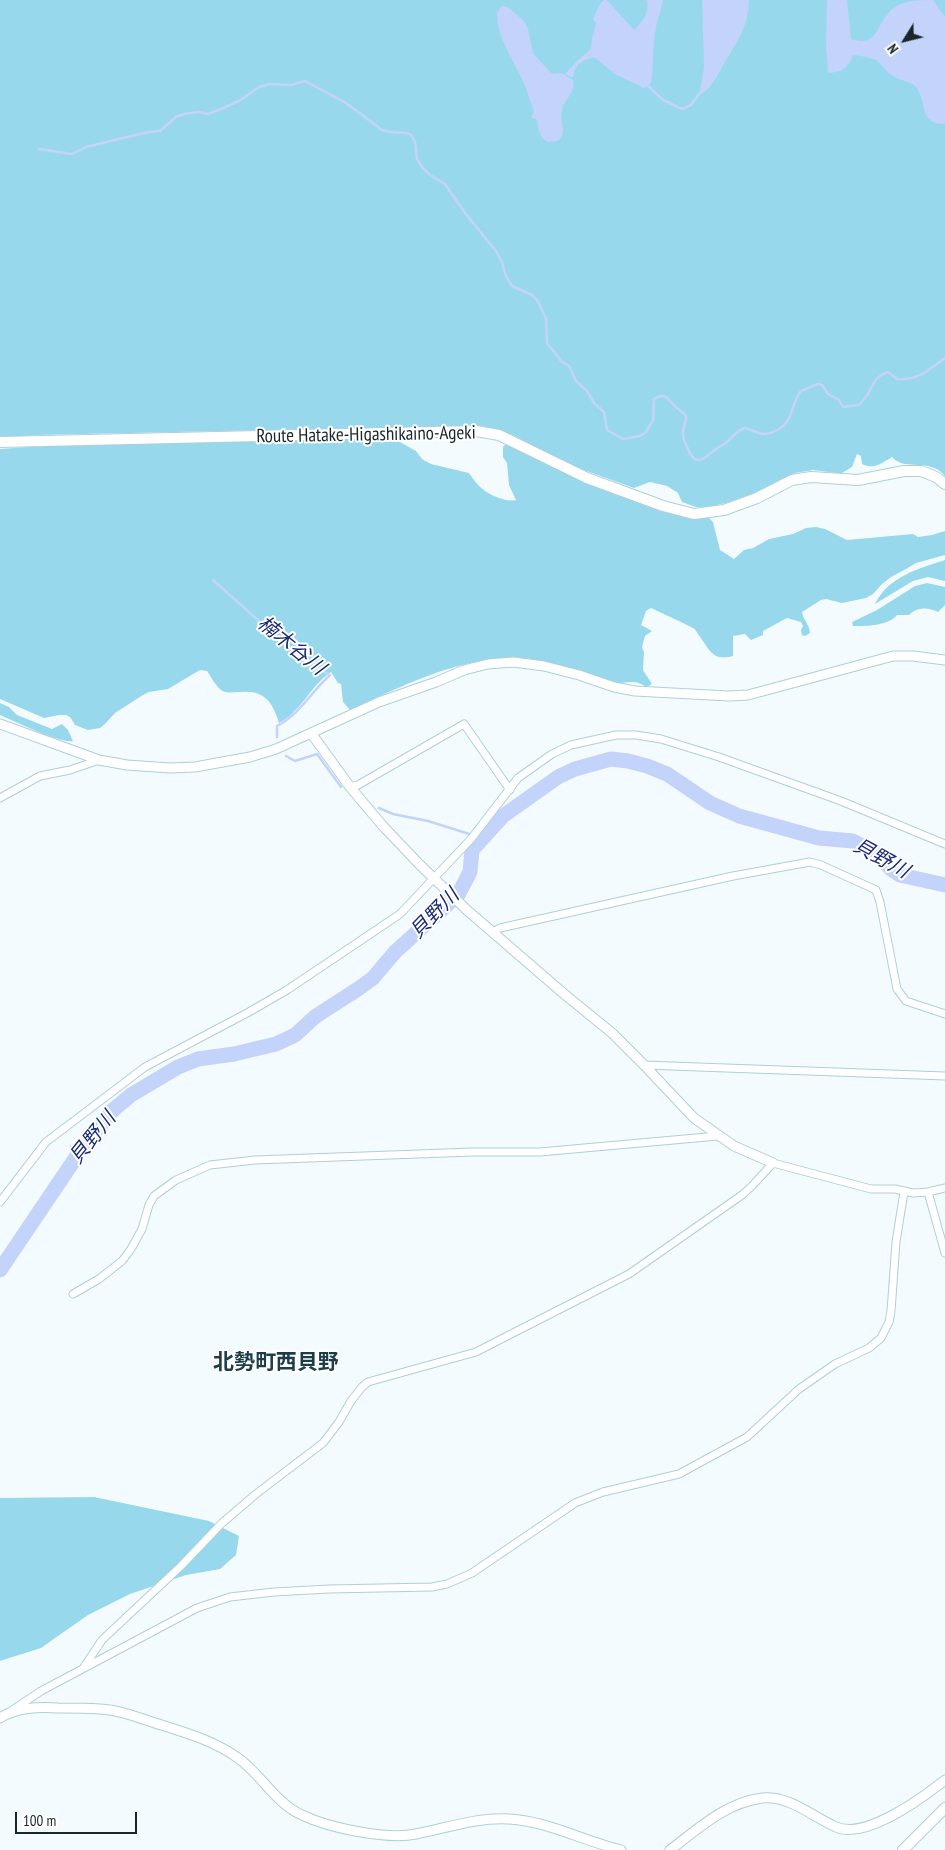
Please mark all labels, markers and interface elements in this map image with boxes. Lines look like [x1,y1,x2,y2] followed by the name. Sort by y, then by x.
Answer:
[880,15,930,65] north arrow
[883,40,902,57] text: N
[256,422,476,448] street label: Route Hatake-Higashikaino-Ageki
[252,612,330,680] water label: 楠木谷川
[849,834,913,884] water label: 貝野川
[406,884,464,944] water label: 貝野川
[65,1107,121,1169] water label: 貝野川
[213,1350,339,1376] district label: 北勢町西貝野
[18,1802,140,1834] scale bar
[23,1811,56,1830] text: 100 m

